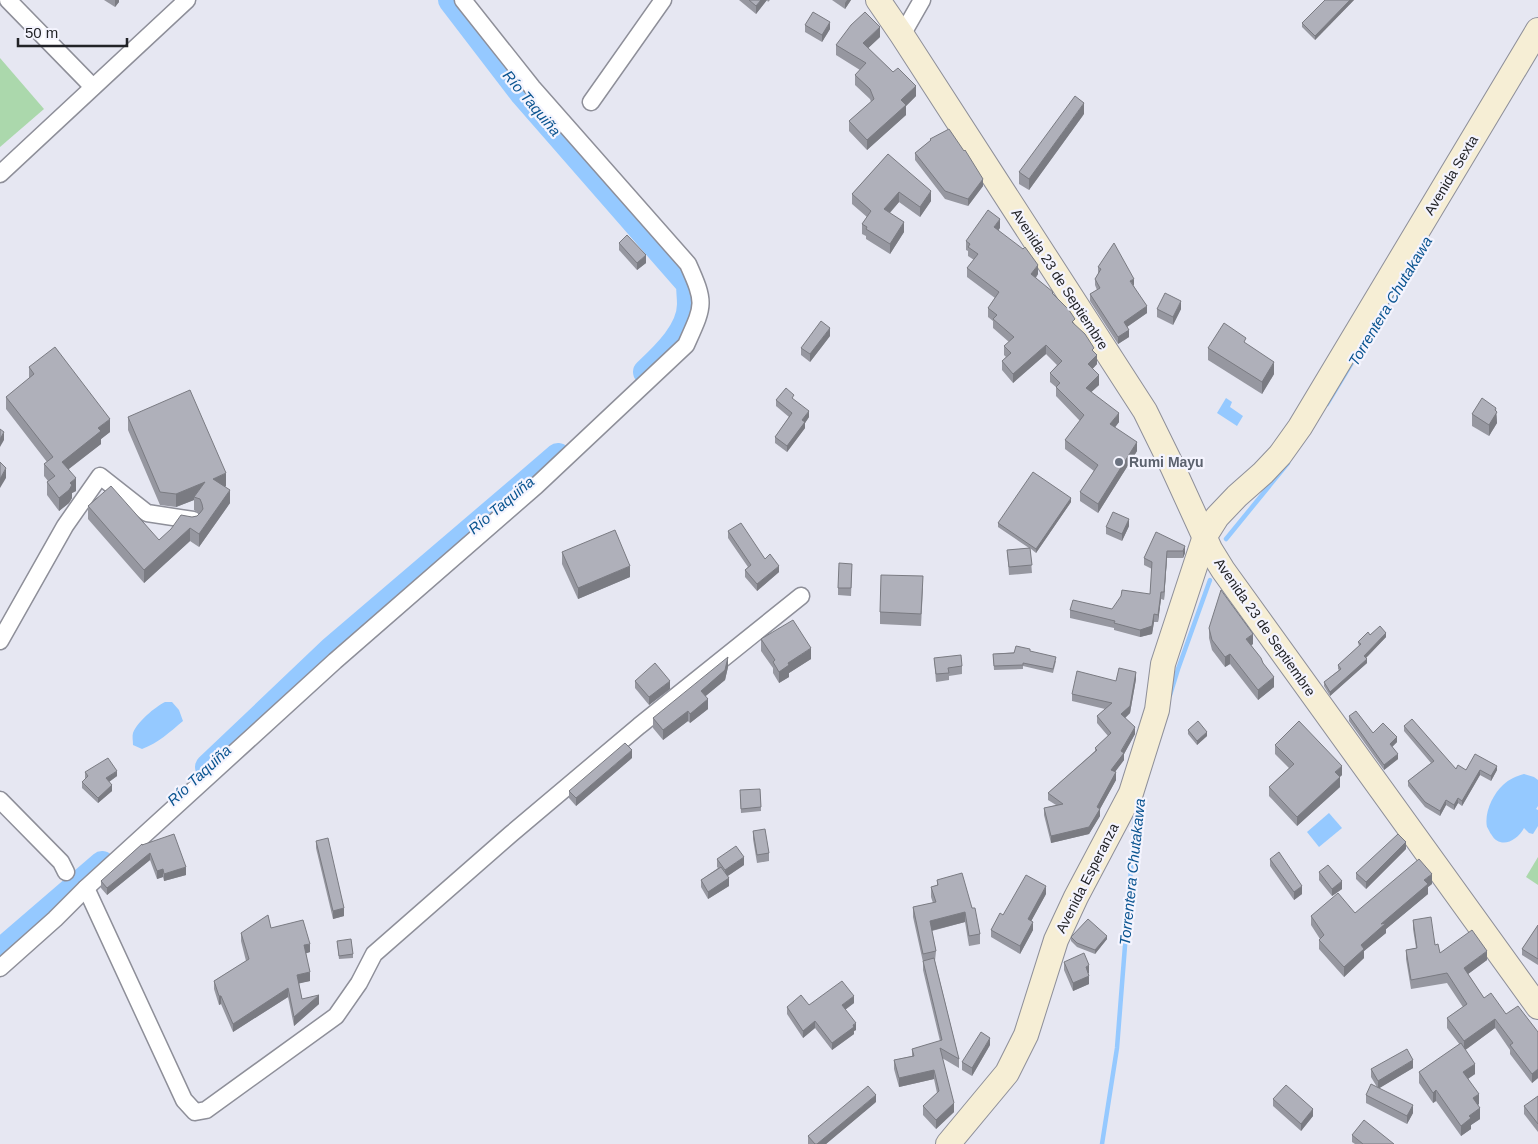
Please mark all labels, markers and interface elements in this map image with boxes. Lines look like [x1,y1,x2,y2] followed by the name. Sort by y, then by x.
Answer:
[18,15,126,47] scale bar
[25,24,58,41] text: 50 m
[500,67,564,139] water label: Río Taquiña
[1421,132,1481,218] street label: Avenida Sexta
[1008,206,1112,353] street label: Avenida 23 de Septiembre
[1345,233,1435,369] water label: Torrentera Chutakawa
[1129,454,1204,470] place label: Rumi Mayu
[1113,456,1125,468] marker: Rumi Mayu
[465,473,537,537] water label: Río Taquiña
[1211,555,1319,699] street label: Avenida 23 de Septiembre
[164,741,234,809] water label: Río Taquiña
[1116,798,1148,946] water label: Torrentera Chutakawa
[1052,820,1122,936] street label: Avenida Esperanza

